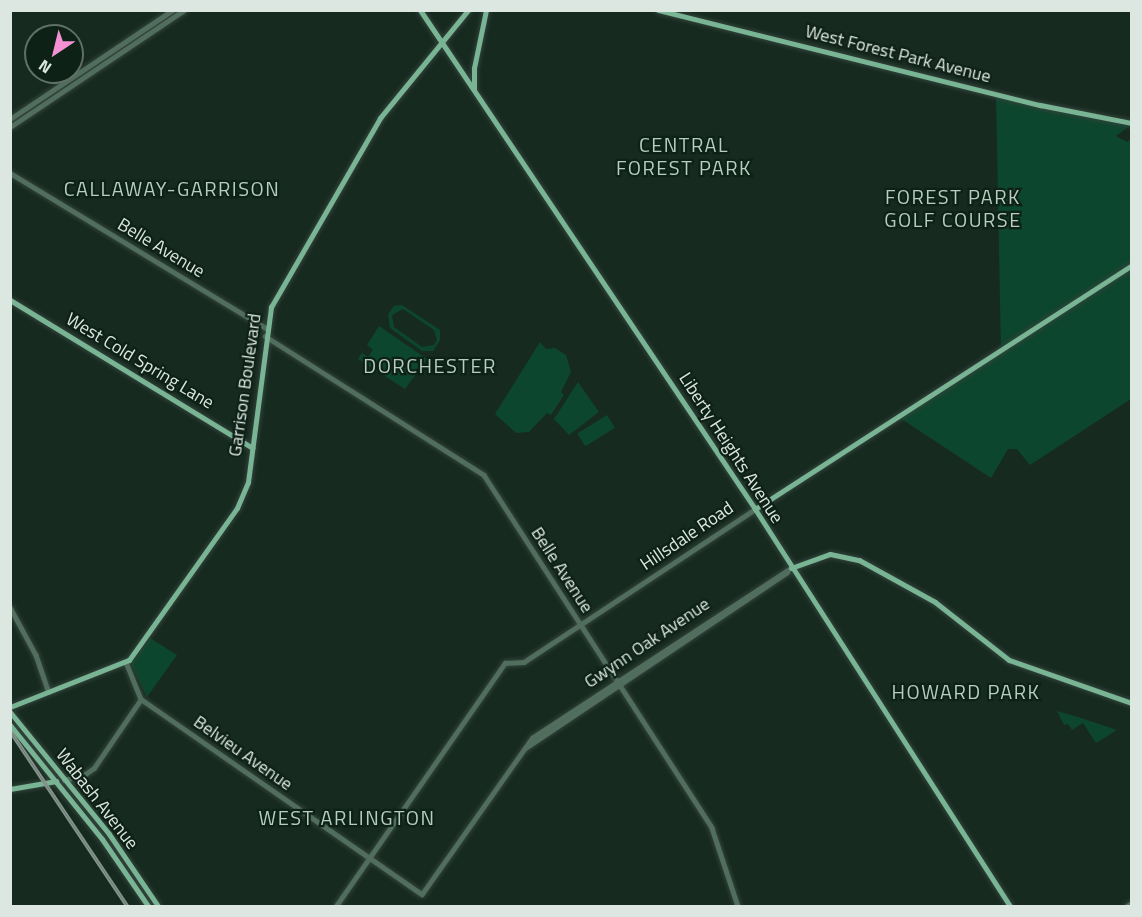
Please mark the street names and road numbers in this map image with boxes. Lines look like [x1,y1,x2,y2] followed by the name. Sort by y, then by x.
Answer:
[803,20,993,88] street label: West Forest Park Avenue
[114,214,208,282] street label: Belle Avenue
[62,308,218,414] street label: West Cold Spring Lane
[224,312,266,458] street label: Garrison Boulevard
[674,369,788,527] street label: Liberty Heights Avenue
[636,497,738,575] street label: Hillsdale Road
[526,523,598,617] street label: Belle Avenue
[580,593,714,693] street label: Gwynn Oak Avenue
[189,711,297,795] street label: Belvieu Avenue
[51,744,143,854] street label: Wabash Avenue

